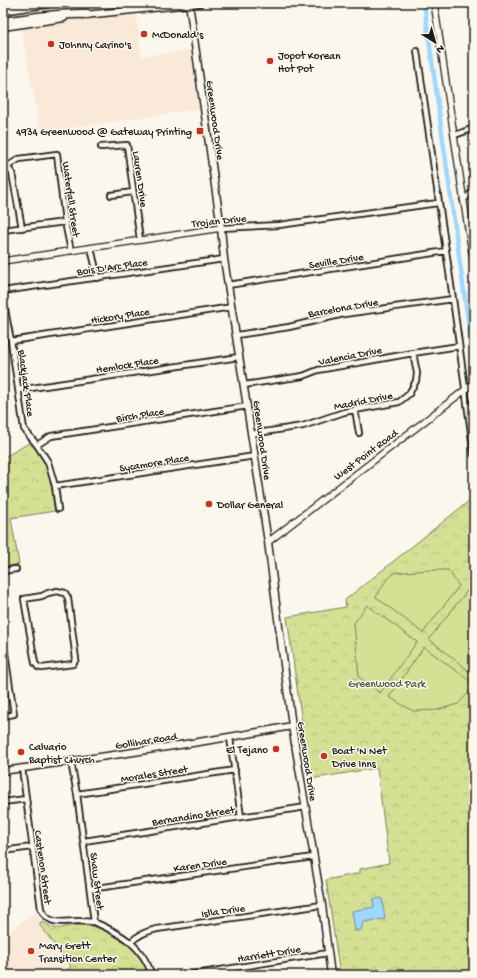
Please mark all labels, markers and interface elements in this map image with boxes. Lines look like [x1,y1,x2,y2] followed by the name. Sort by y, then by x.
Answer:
[415,22,455,62] north arrow
[139,29,149,39] marker: McDonald's
[152,30,204,42] place label: McDonald's
[46,39,56,49] marker: Johnny Carino's
[59,40,132,52] place label: Johnny Carino's
[433,41,446,55] text: N
[278,51,341,76] place label: Jopot Korean Hot Pot
[265,56,275,66] marker: Jopot Korean Hot Pot
[202,80,226,161] street label: Greenwood Drive
[195,126,205,136] marker: 4934 Greenwood @ Gateway Printing
[16,127,192,139] place label: 4934 Greenwood @ Gateway Printing
[129,150,149,208] street label: Lauren Drive
[59,161,82,239] street label: Waterfall Street
[190,213,247,231] street label: Trojan Drive
[308,252,365,272] street label: Seville Drive
[75,257,149,279] street label: Bois D'Arc Place
[306,297,380,321] street label: Barcelona Drive
[90,306,151,328] street label: Hickory Place
[317,345,383,369] street label: Valencia Drive
[14,348,36,418] street label: Blackjack Place
[95,355,160,377] street label: Hemlock Place
[333,390,394,414] street label: Madrid Drive
[249,400,273,481] street label: Greenwood Drive
[115,406,165,426] street label: Birch Place
[332,427,402,483] street label: West Point Road
[119,453,190,475] street label: Sycamore Place
[204,499,214,509] marker: Dollar General
[216,500,284,512] place label: Dollar General
[348,679,427,691] park label: Greenwood Park
[294,721,318,802] street label: Greenwood Drive
[115,731,180,753] street label: Gollihar Road
[28,742,95,767] place label: Calvario Baptist Church
[271,744,281,754] marker: El Tejano
[226,745,268,757] place label: El Tejano
[331,746,388,771] place label: Boat 'N Net Drive Inns
[16,747,26,757] marker: Calvario Baptist Church
[319,751,329,761] marker: Boat 'N Net Drive Inns
[120,764,190,786] street label: Morales Street
[150,804,237,830] street label: Bernandino Street
[31,830,53,906] street label: Castenon Street
[87,852,106,912] street label: Shaw Street
[173,856,228,876] street label: Karen Drive
[201,903,246,921] street label: Islla Drive
[38,941,117,966] place label: Mary Grett Transition Center
[237,944,302,966] street label: Harriett Drive
[26,946,36,956] marker: Mary Grett Transition Center

